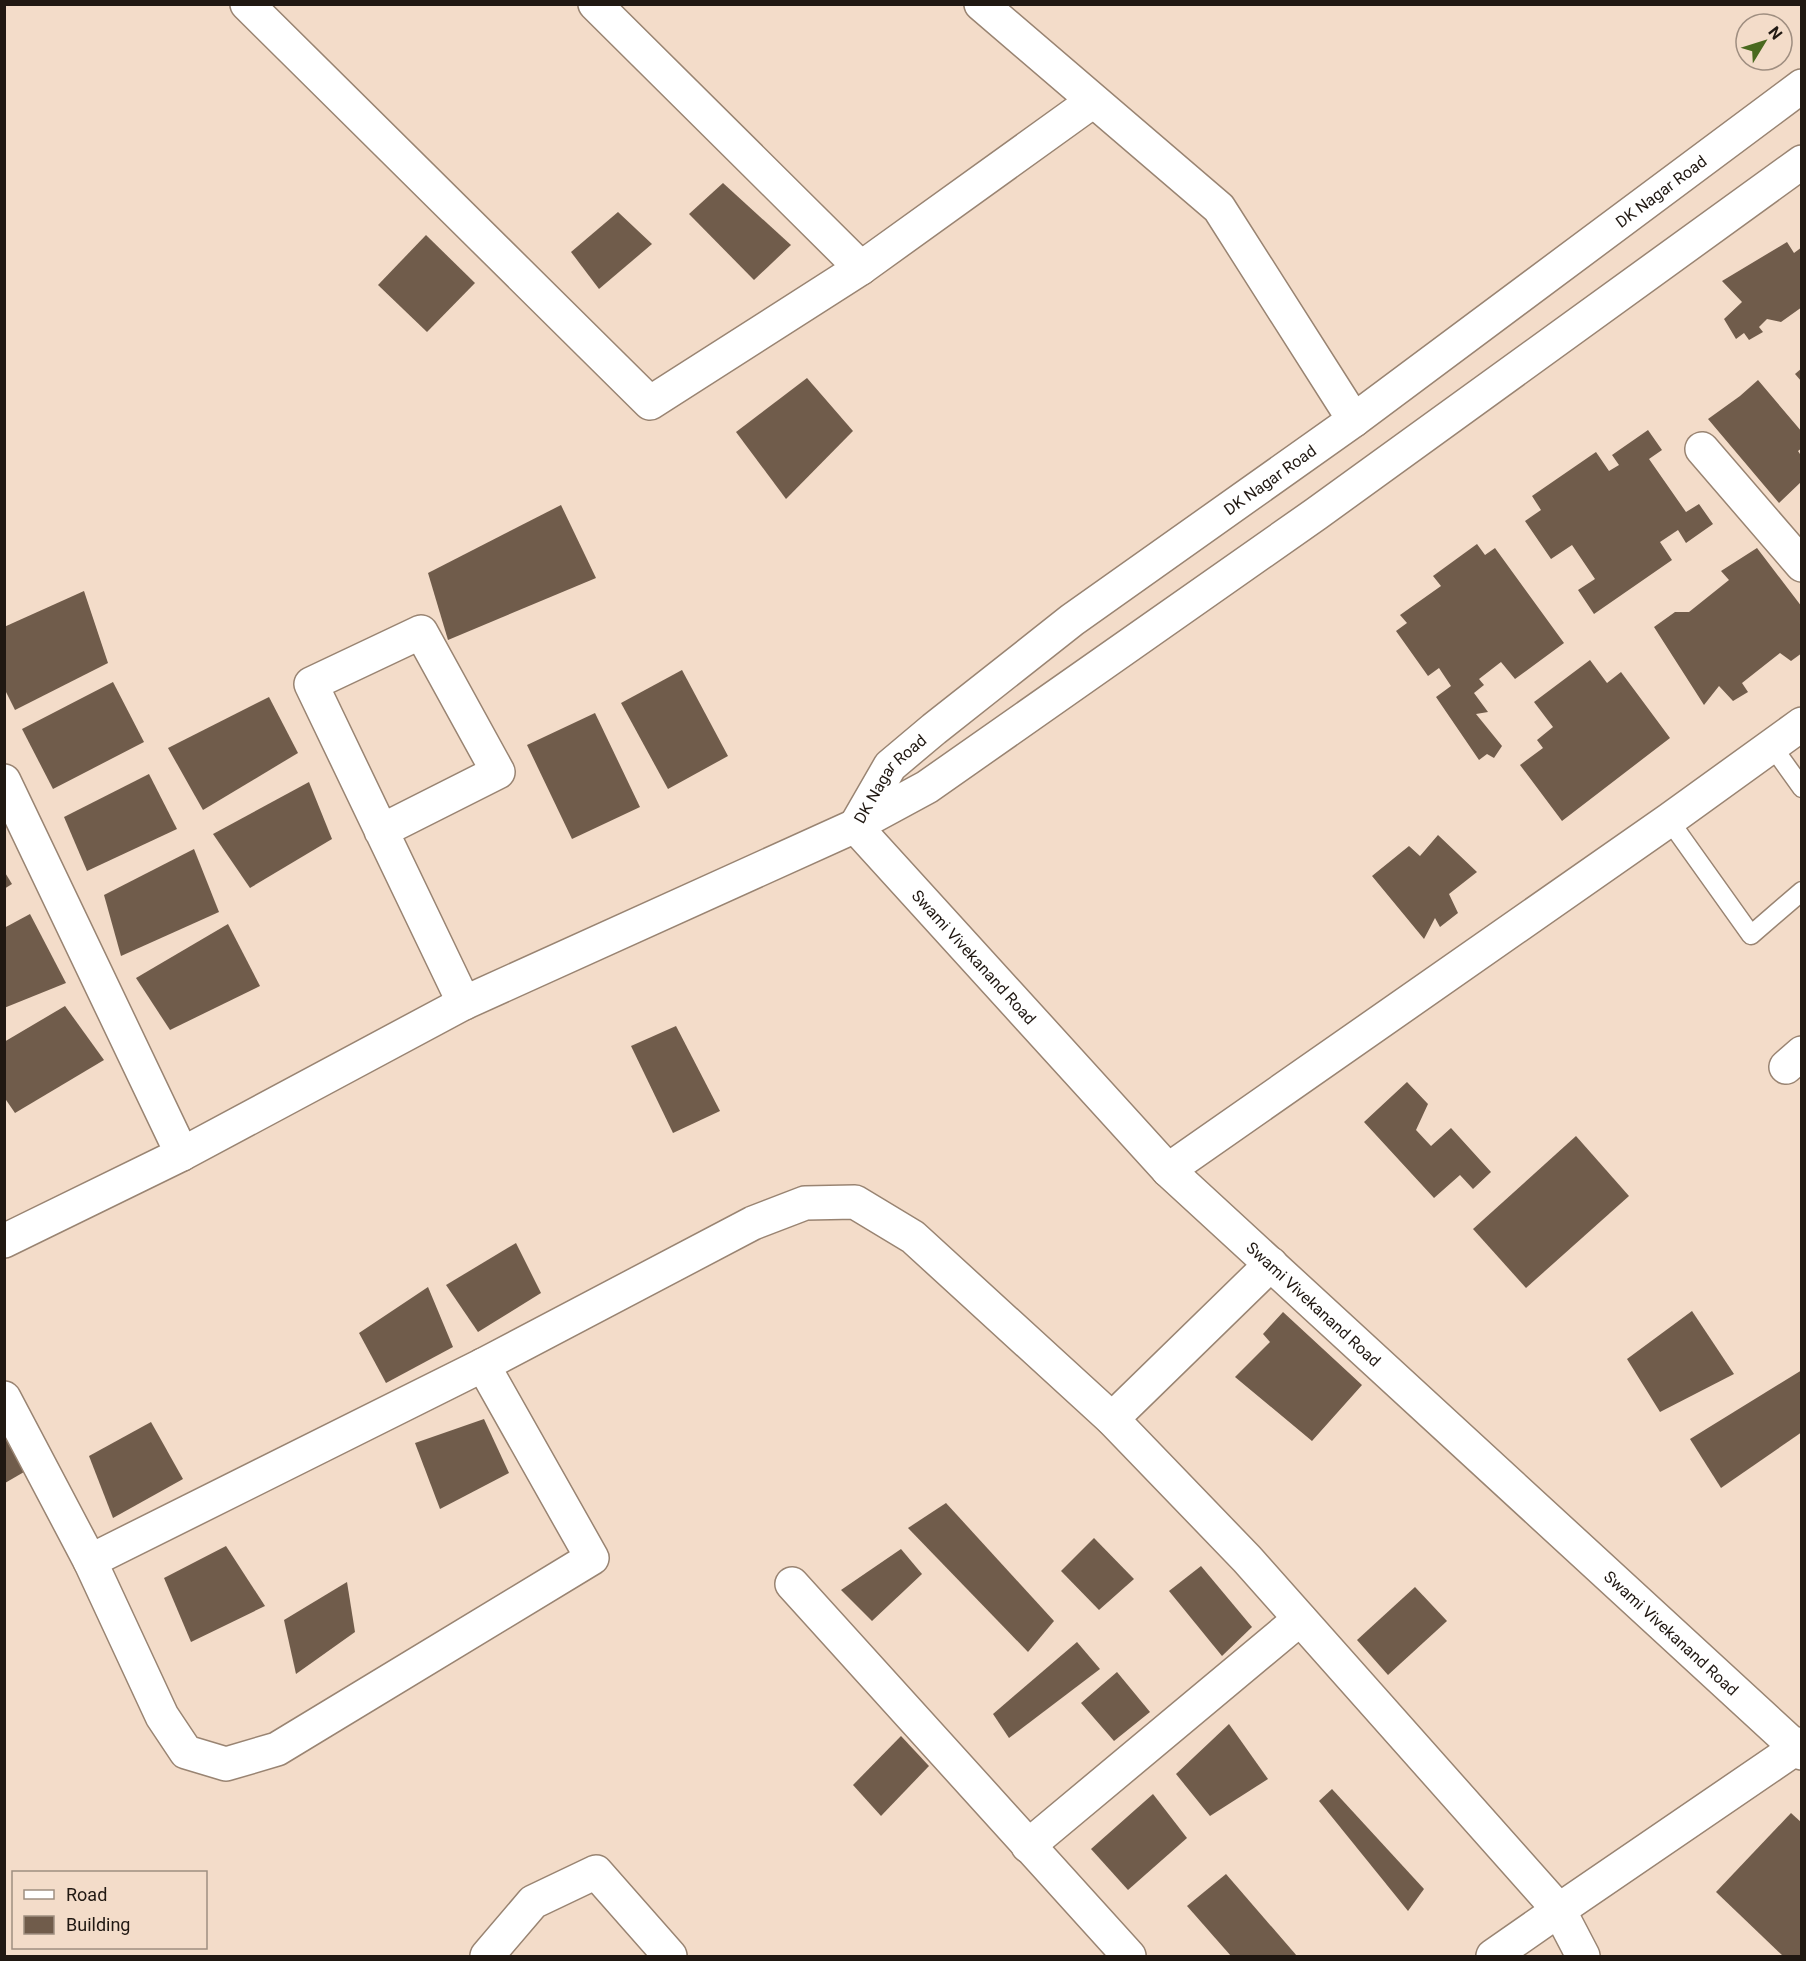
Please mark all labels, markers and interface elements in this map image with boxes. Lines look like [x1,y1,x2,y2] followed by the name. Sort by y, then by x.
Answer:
[1734,12,1794,72] north arrow
[1764,23,1786,43] text: N
[1612,151,1710,231] street label: DK Nagar Road
[1220,441,1320,519] street label: DK Nagar Road
[850,730,930,826] street label: DK Nagar Road
[908,886,1040,1028] street label: Swami Vivekanand Road
[1243,1238,1385,1370] street label: Swami Vivekanand Road
[1600,1567,1742,1699] street label: Swami Vivekanand Road
[12,1871,207,1949] legend
[66,1884,107,1905] text: Road
[66,1914,130,1935] text: Building

